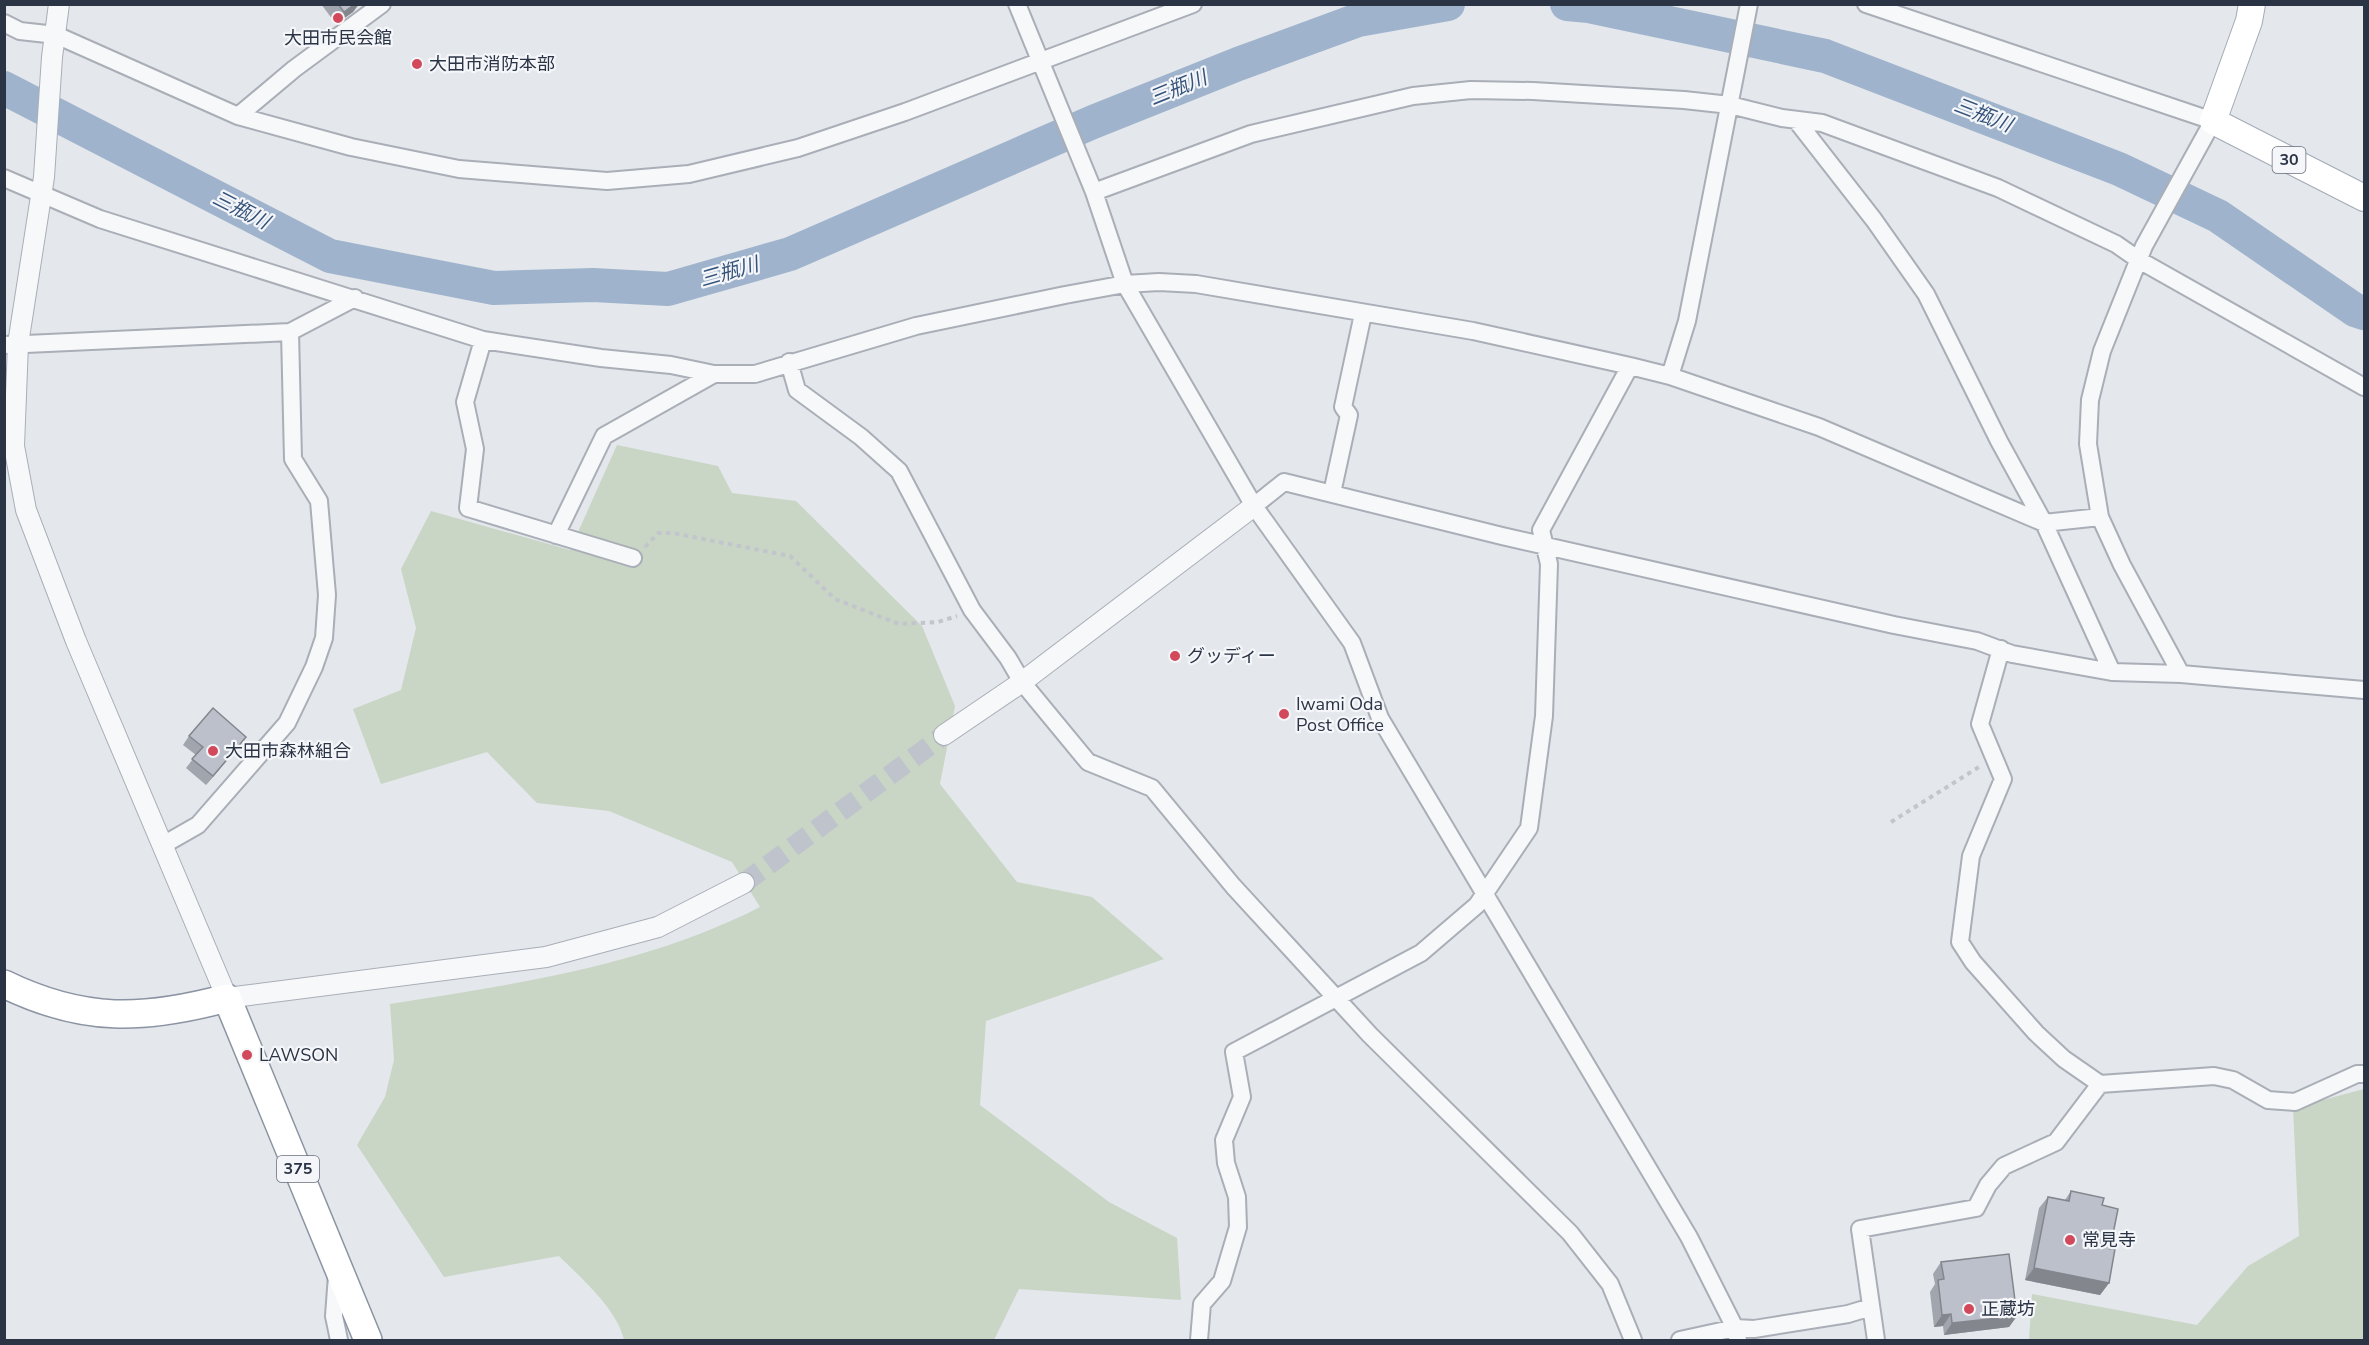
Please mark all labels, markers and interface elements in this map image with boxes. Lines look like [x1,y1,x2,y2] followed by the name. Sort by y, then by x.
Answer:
[331,11,345,25] marker: 大田市民会館
[284,26,392,50] place label: 大田市民会館
[429,52,555,76] place label: 大田市消防本部
[410,57,424,71] marker: 大田市消防本部
[1145,63,1213,112] water label: 三瓶川
[1950,92,2018,139] water label: 三瓶川
[2272,147,2306,173] road number: 30
[208,184,276,237] water label: 三瓶川
[696,250,763,293] water label: 三瓶川
[1187,644,1276,668] place label: グッディー
[1168,649,1182,663] marker: グッディー
[1296,692,1384,737] place label: Iwami Oda Post Office
[1277,707,1291,721] marker: Iwami Oda Post Office
[225,739,351,763] place label: 大田市森林組合
[206,744,220,758] marker: 大田市森林組合
[259,1043,338,1067] place label: LAWSON
[240,1048,254,1062] marker: LAWSON
[277,1156,319,1182] road number: 375
[2082,1228,2136,1252] place label: 常見寺
[2063,1233,2077,1247] marker: 常見寺
[1981,1297,2035,1321] place label: 正蔵坊
[1962,1302,1976,1316] marker: 正蔵坊

